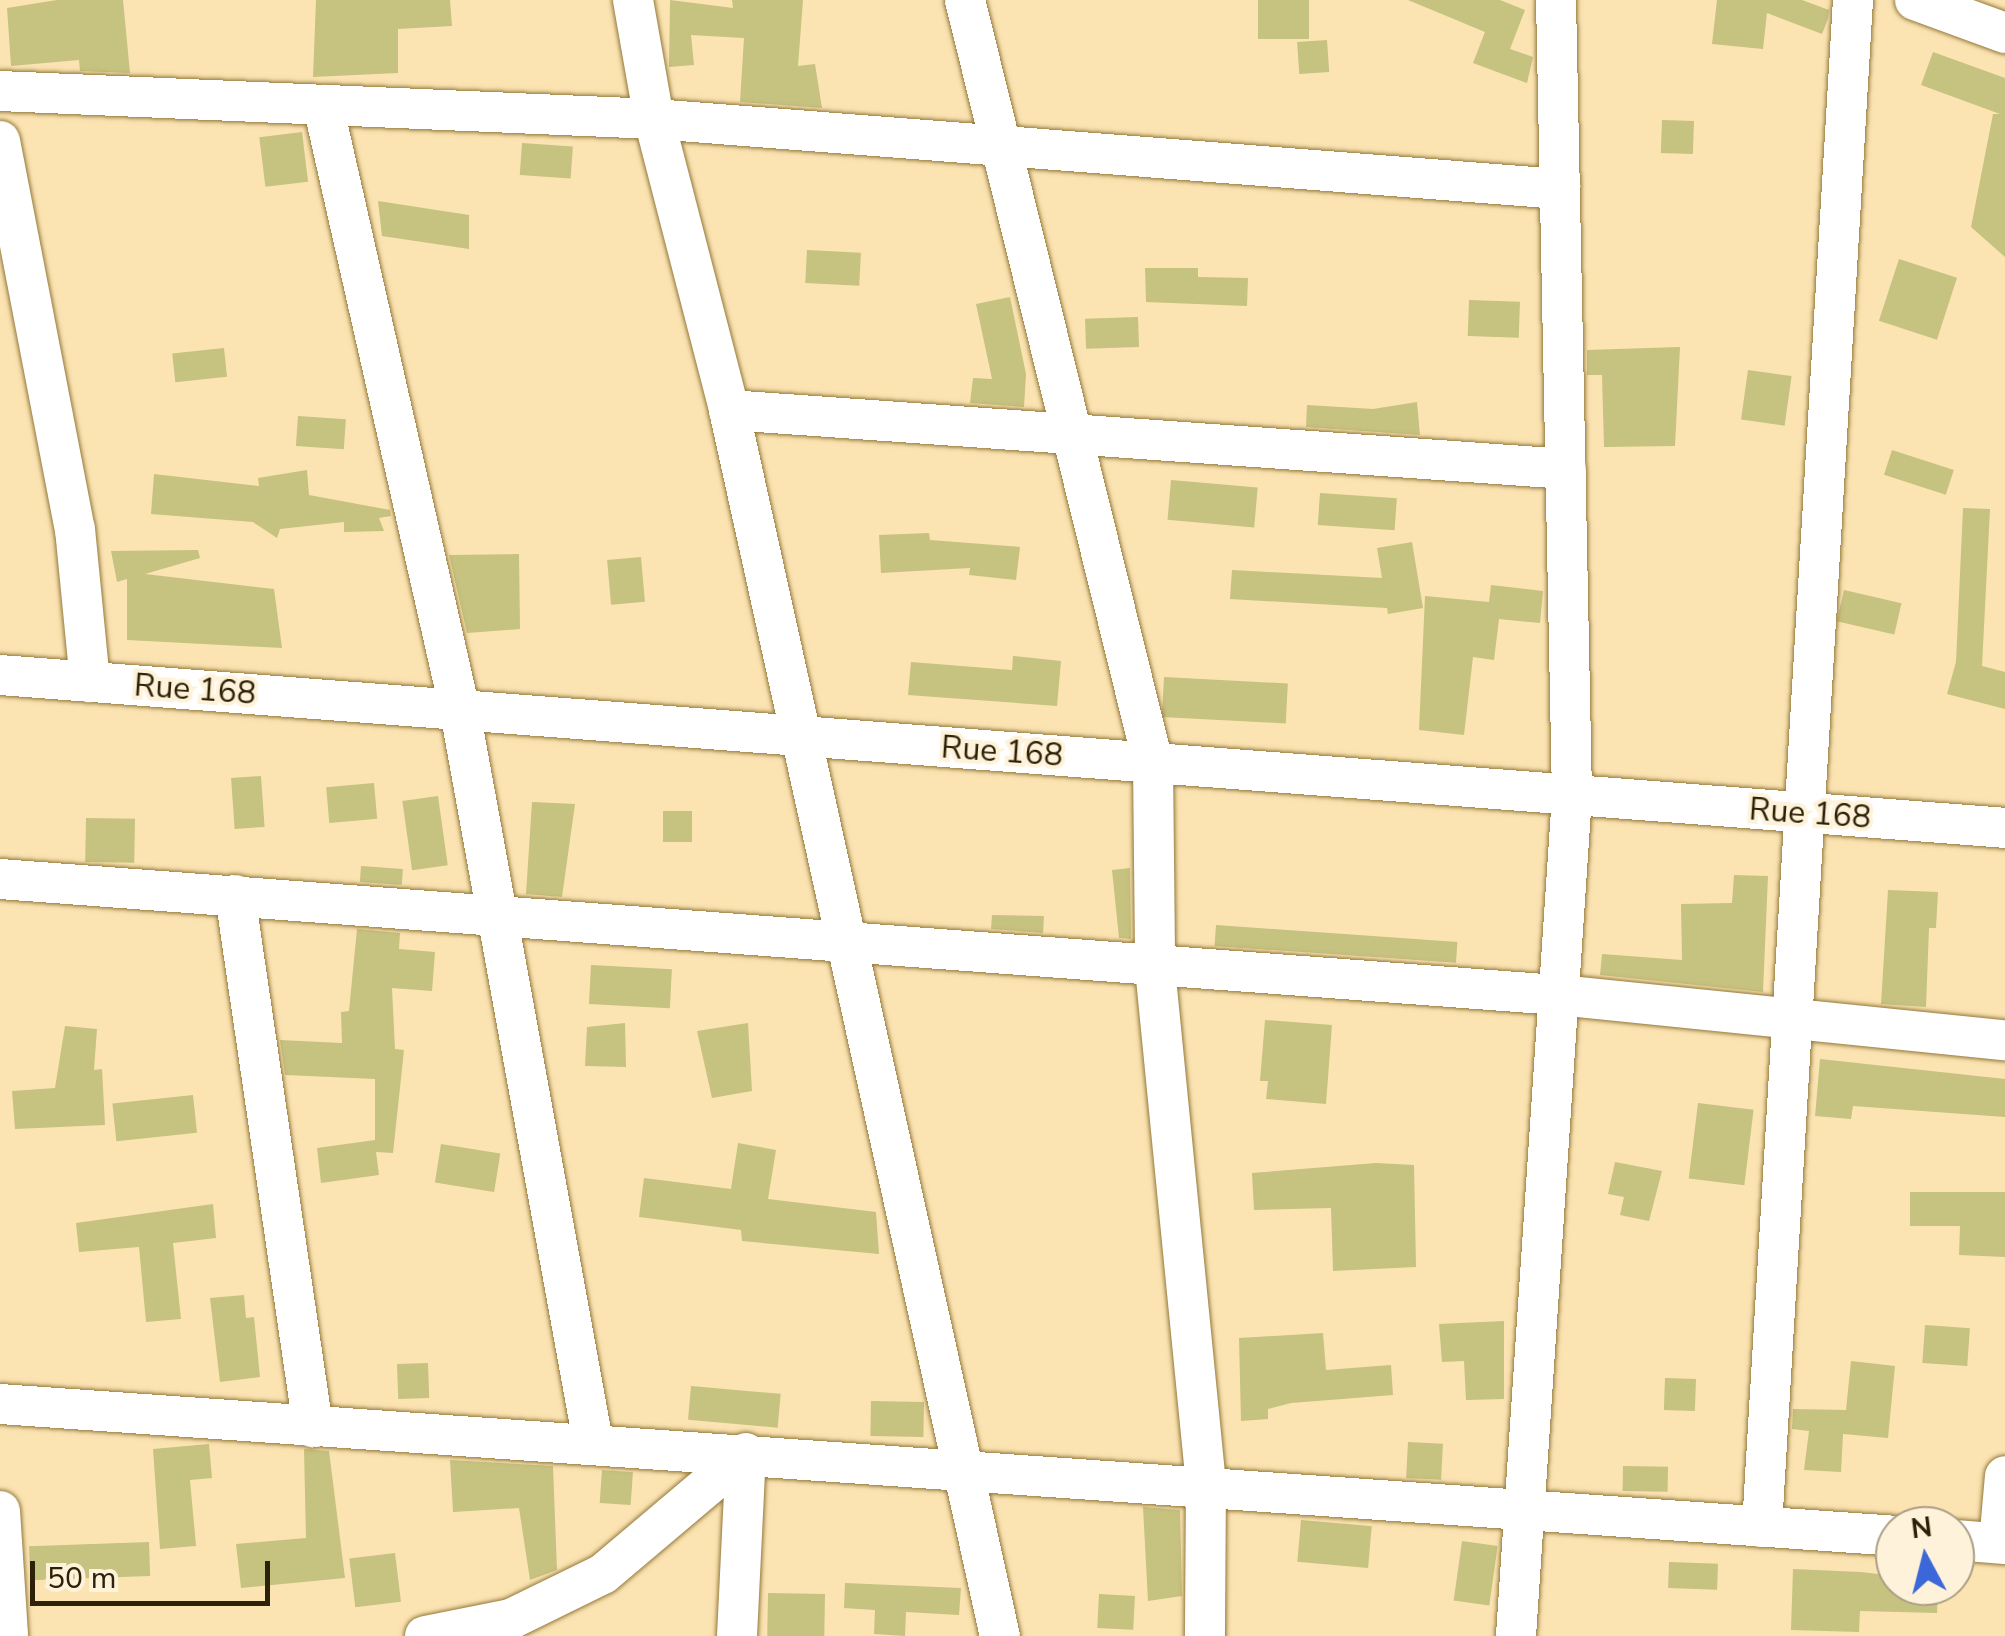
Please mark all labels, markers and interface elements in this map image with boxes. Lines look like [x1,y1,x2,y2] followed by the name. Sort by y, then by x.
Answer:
[133,667,257,713] street label: Rue 168
[940,729,1064,775] street label: Rue 168
[1748,791,1872,837] street label: Rue 168
[1875,1506,1975,1606] north arrow
[1909,1508,1934,1548] text: N
[35,1541,275,1603] scale bar
[47,1558,116,1599] text: 50 m

